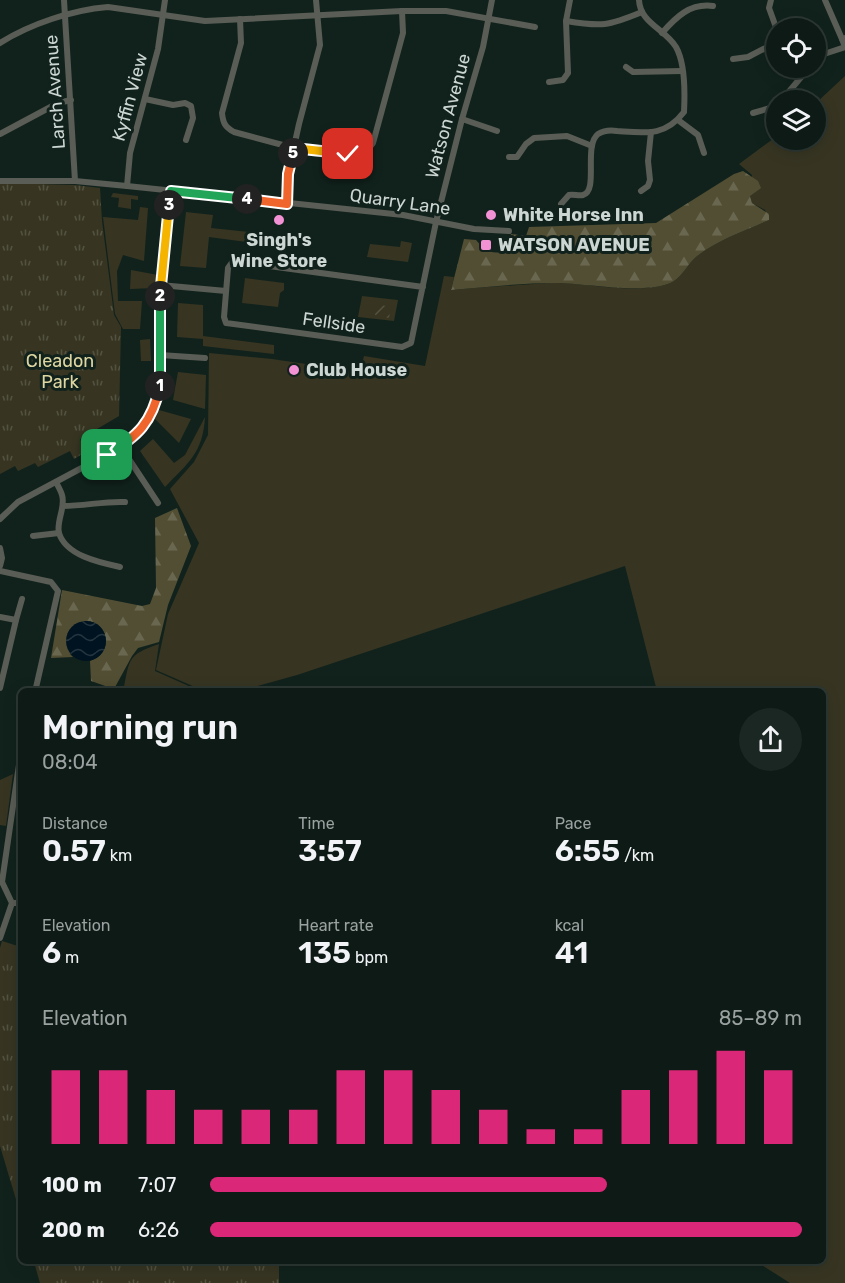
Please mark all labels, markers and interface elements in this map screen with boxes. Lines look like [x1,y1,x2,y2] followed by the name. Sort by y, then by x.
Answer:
[766,18,826,150] map controls
[766,18,826,78] button: locate
[40,34,70,150] street label: Larch Avenue
[108,50,152,144] street label: Kyffin View
[421,51,475,181] street label: Watson Avenue
[766,90,826,150] button: layers
[322,128,373,179] pin
[331,137,364,170] icon: check
[278,138,308,168] pin: 5
[288,143,298,162] text: 5
[232,184,262,214] pin: 4
[348,184,452,220] street label: Quarry Lane
[242,189,252,208] text: 4
[154,190,184,220] pin: 3
[164,195,174,214] text: 3
[503,204,644,226] place label: White Horse Inn
[484,208,498,222] marker: White Horse Inn
[272,213,286,227] marker: Singh's Wine Store
[231,229,327,272] place label: Singh's Wine Store
[498,234,650,256] place label: WATSON AVENUE
[479,238,493,252] marker: WATSON AVENUE
[145,281,175,311] pin: 2
[155,286,165,305] text: 2
[301,308,367,338] street label: Fellside
[26,350,94,393] park label: Cleadon Park
[306,359,407,381] place label: Club House
[287,363,301,377] marker: Club House
[145,371,175,401] pin: 1
[156,376,164,395] text: 1
[81,429,132,480] pin
[90,438,123,471] icon: arrive
[42,708,238,747] text: Morning run
[739,708,802,771] button: share
[42,750,98,774] text: 08:04
[42,814,108,833] text: Distance
[298,814,335,833] text: Time
[555,814,591,833] text: Pace
[42,833,106,869] text: 0.57
[298,833,362,869] text: 3:57
[555,833,620,869] text: 6:55
[106,846,132,865] text: km
[620,846,654,865] text: /km
[42,916,111,935] text: Elevation
[298,916,374,935] text: Heart rate
[555,916,584,935] text: kcal
[42,935,61,971] text: 6
[298,935,351,971] text: 135
[555,935,588,971] text: 41
[61,948,79,967] text: m
[351,948,388,967] text: bpm
[42,1006,128,1030] text: Elevation
[719,1006,802,1030] text: 85–89 m
[42,1173,102,1197] text: 100 m
[138,1173,176,1197] text: 7:07
[42,1218,105,1242] text: 200 m
[138,1218,179,1242] text: 6:26

